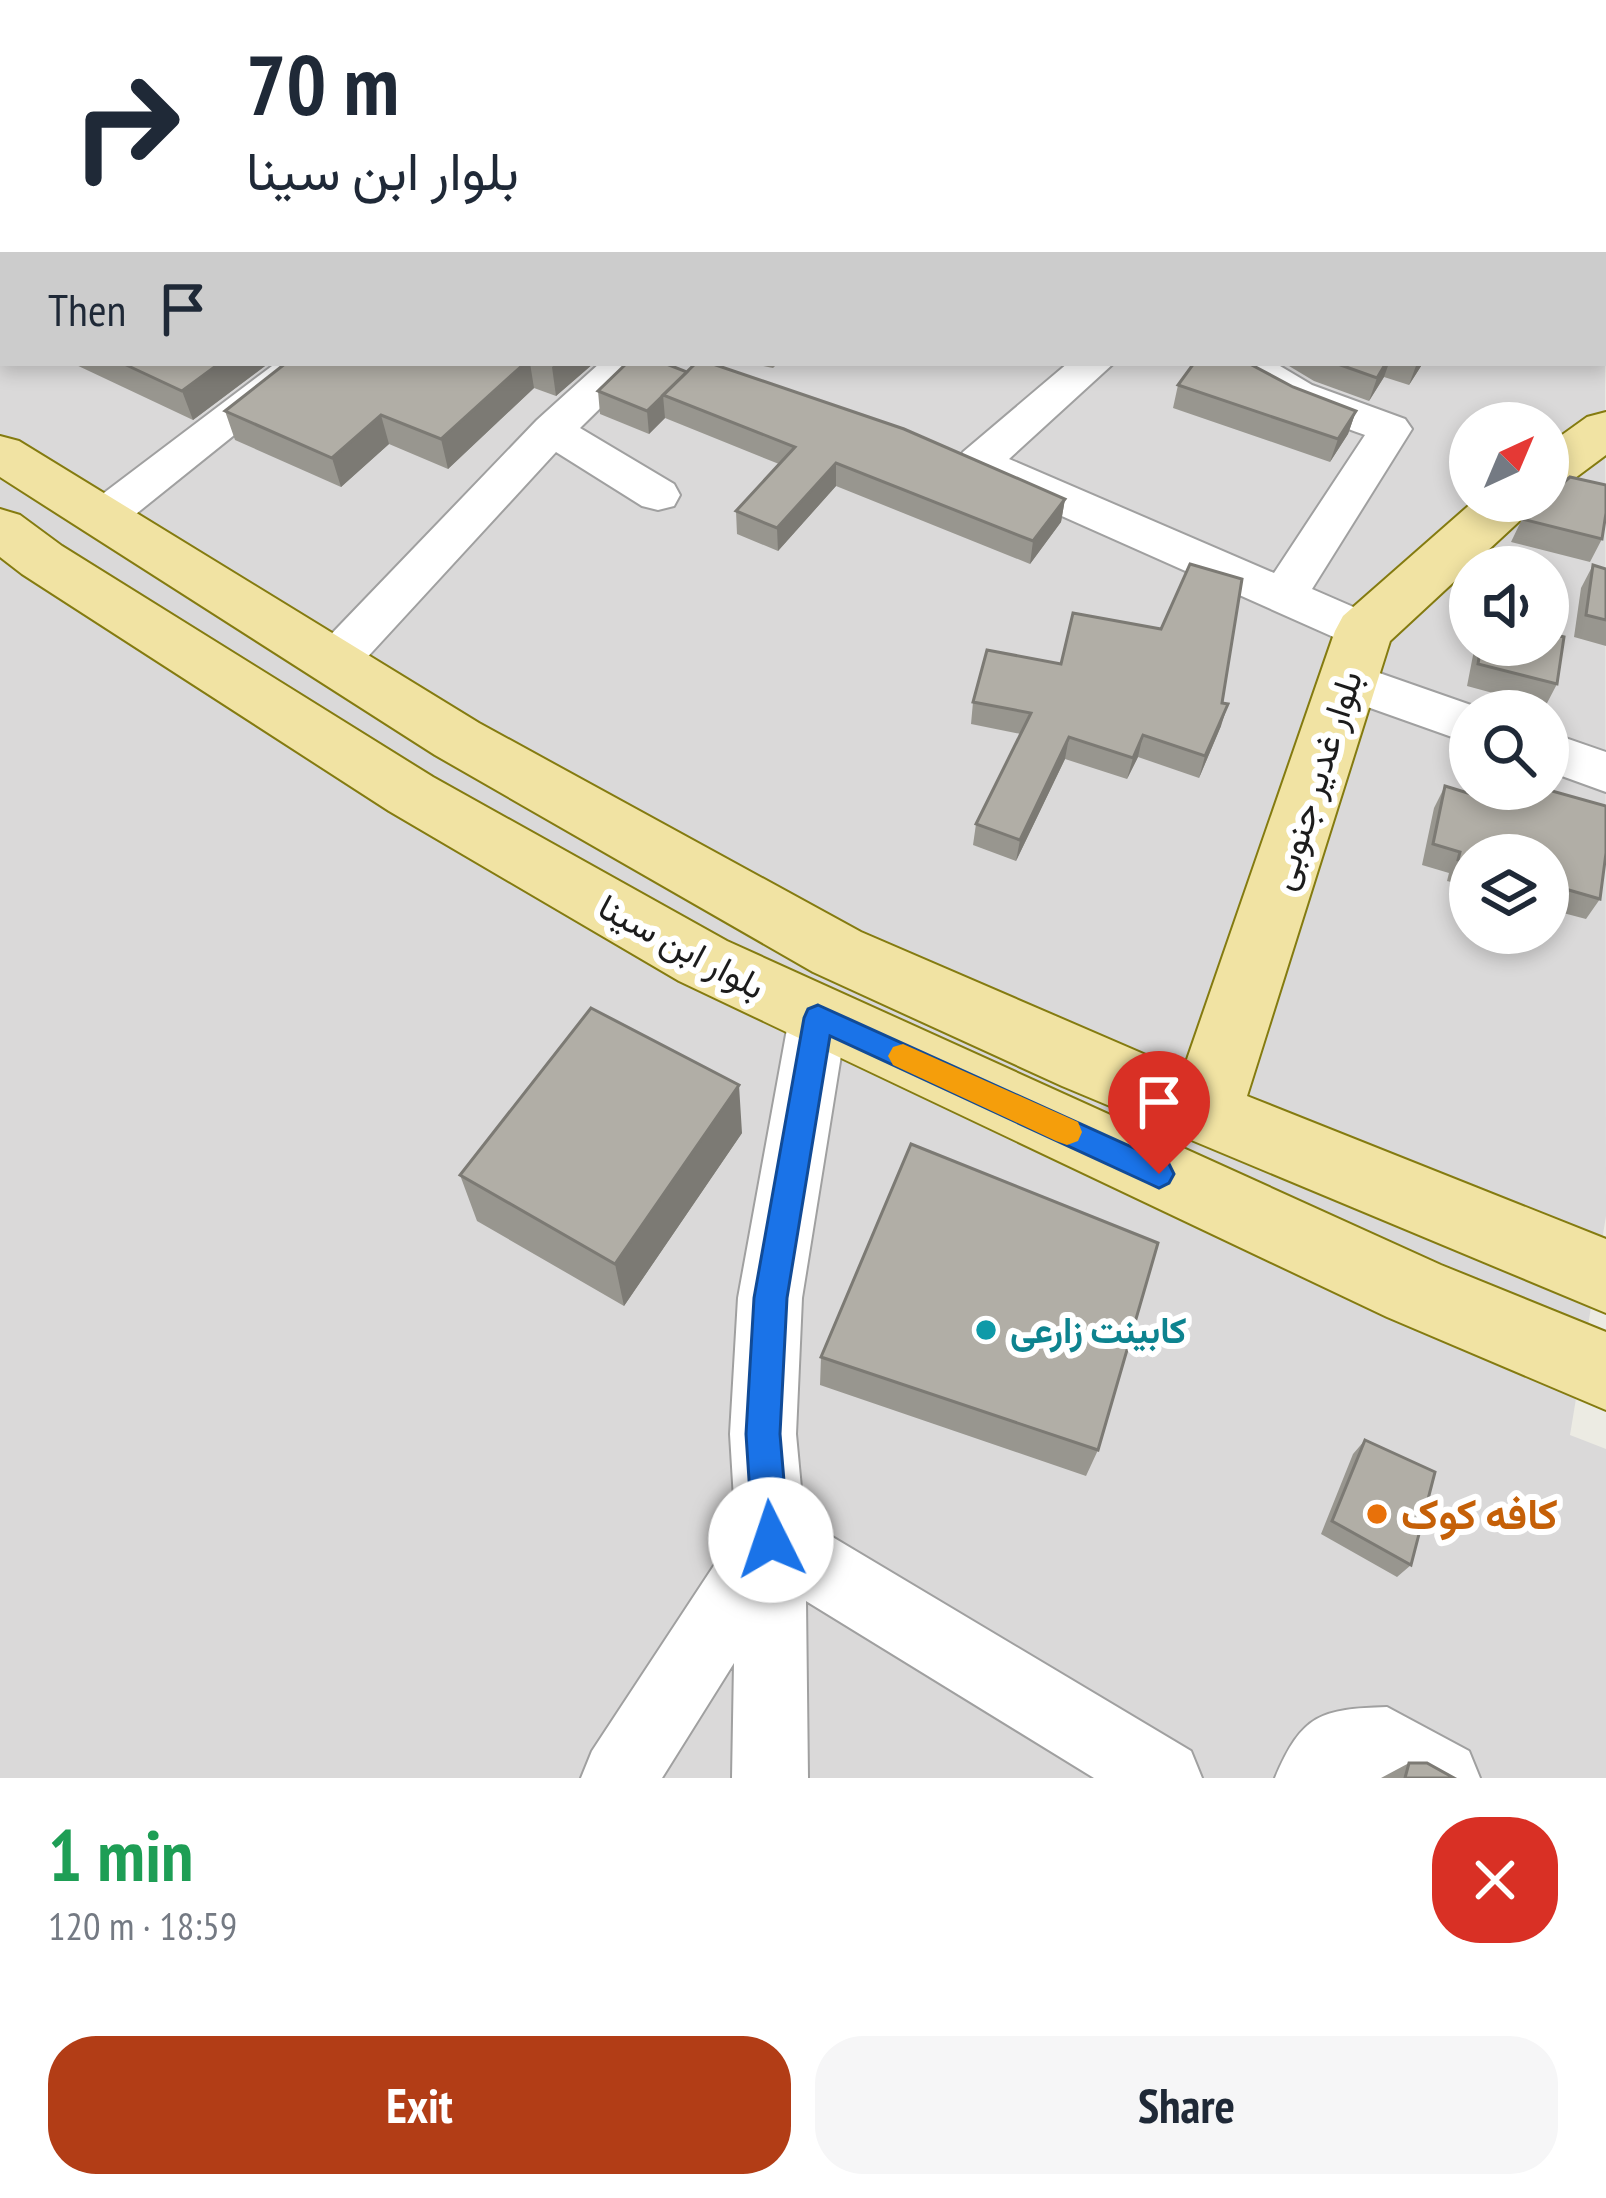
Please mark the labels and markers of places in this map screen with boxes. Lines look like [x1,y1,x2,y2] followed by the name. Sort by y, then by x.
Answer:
[1108,1051,1210,1174] pin
[1010,1306,1187,1353] place label: کابینت زارعی
[973,1317,999,1343] marker: کابینت زارعی
[1401,1486,1558,1541] place label: کافه کوک
[1364,1501,1390,1527] marker: کافه کوک

